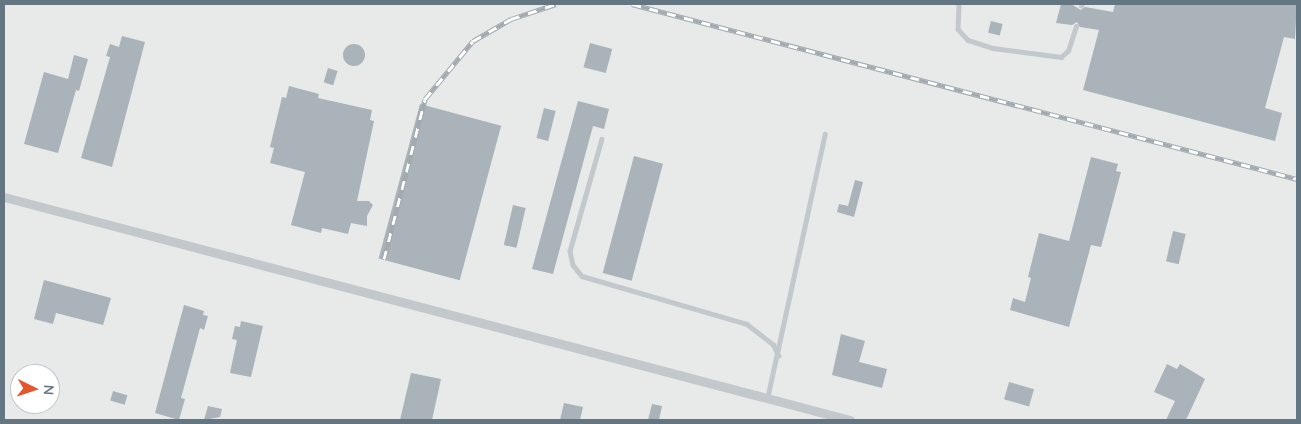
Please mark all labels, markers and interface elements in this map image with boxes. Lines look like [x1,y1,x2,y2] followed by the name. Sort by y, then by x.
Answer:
[10,364,60,414] north arrow
[40,384,58,396] text: N

